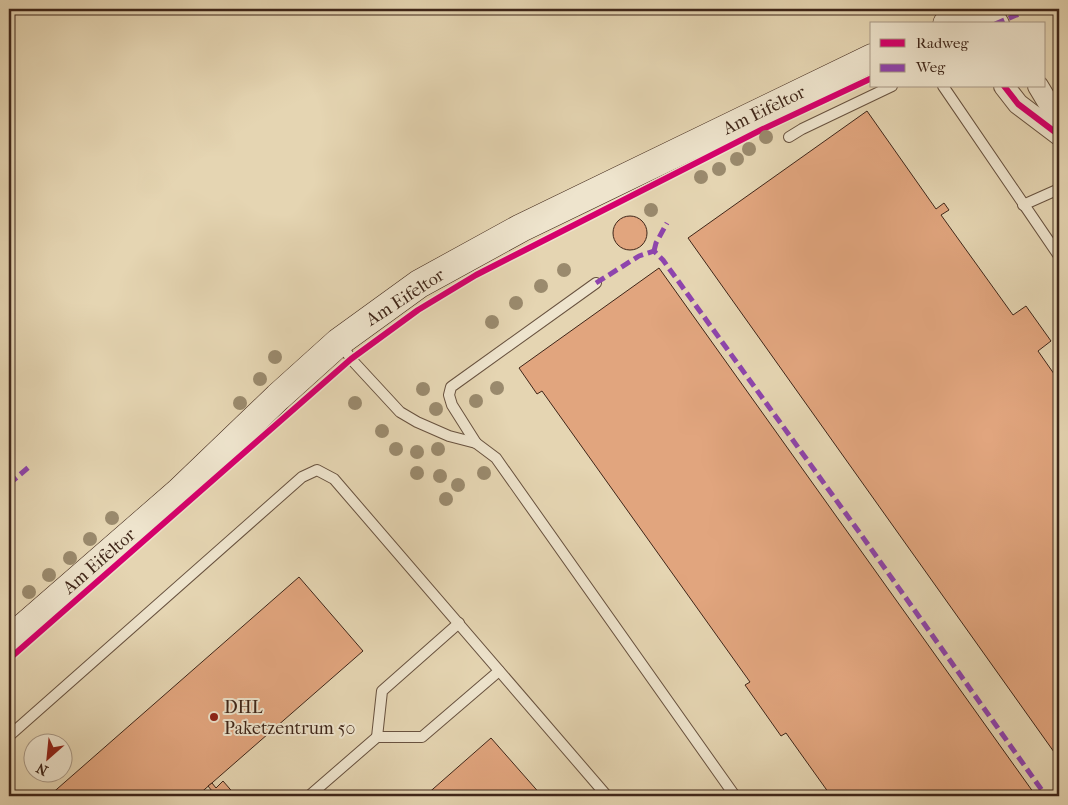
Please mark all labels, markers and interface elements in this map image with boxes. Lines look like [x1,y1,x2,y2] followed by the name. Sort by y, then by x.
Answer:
[870,22,1046,88] legend
[916,34,969,52] text: Radweg
[915,58,946,76] text: Weg
[719,81,809,140] street label: Am Eifeltor
[361,264,449,331] street label: Am Eifeltor
[58,524,140,599] street label: Am Eifeltor
[224,697,355,739] place label: DHL Paketzentrum 50
[208,711,220,723] marker: DHL Paketzentrum 50
[22,732,72,782] north arrow
[33,759,51,779] text: N

